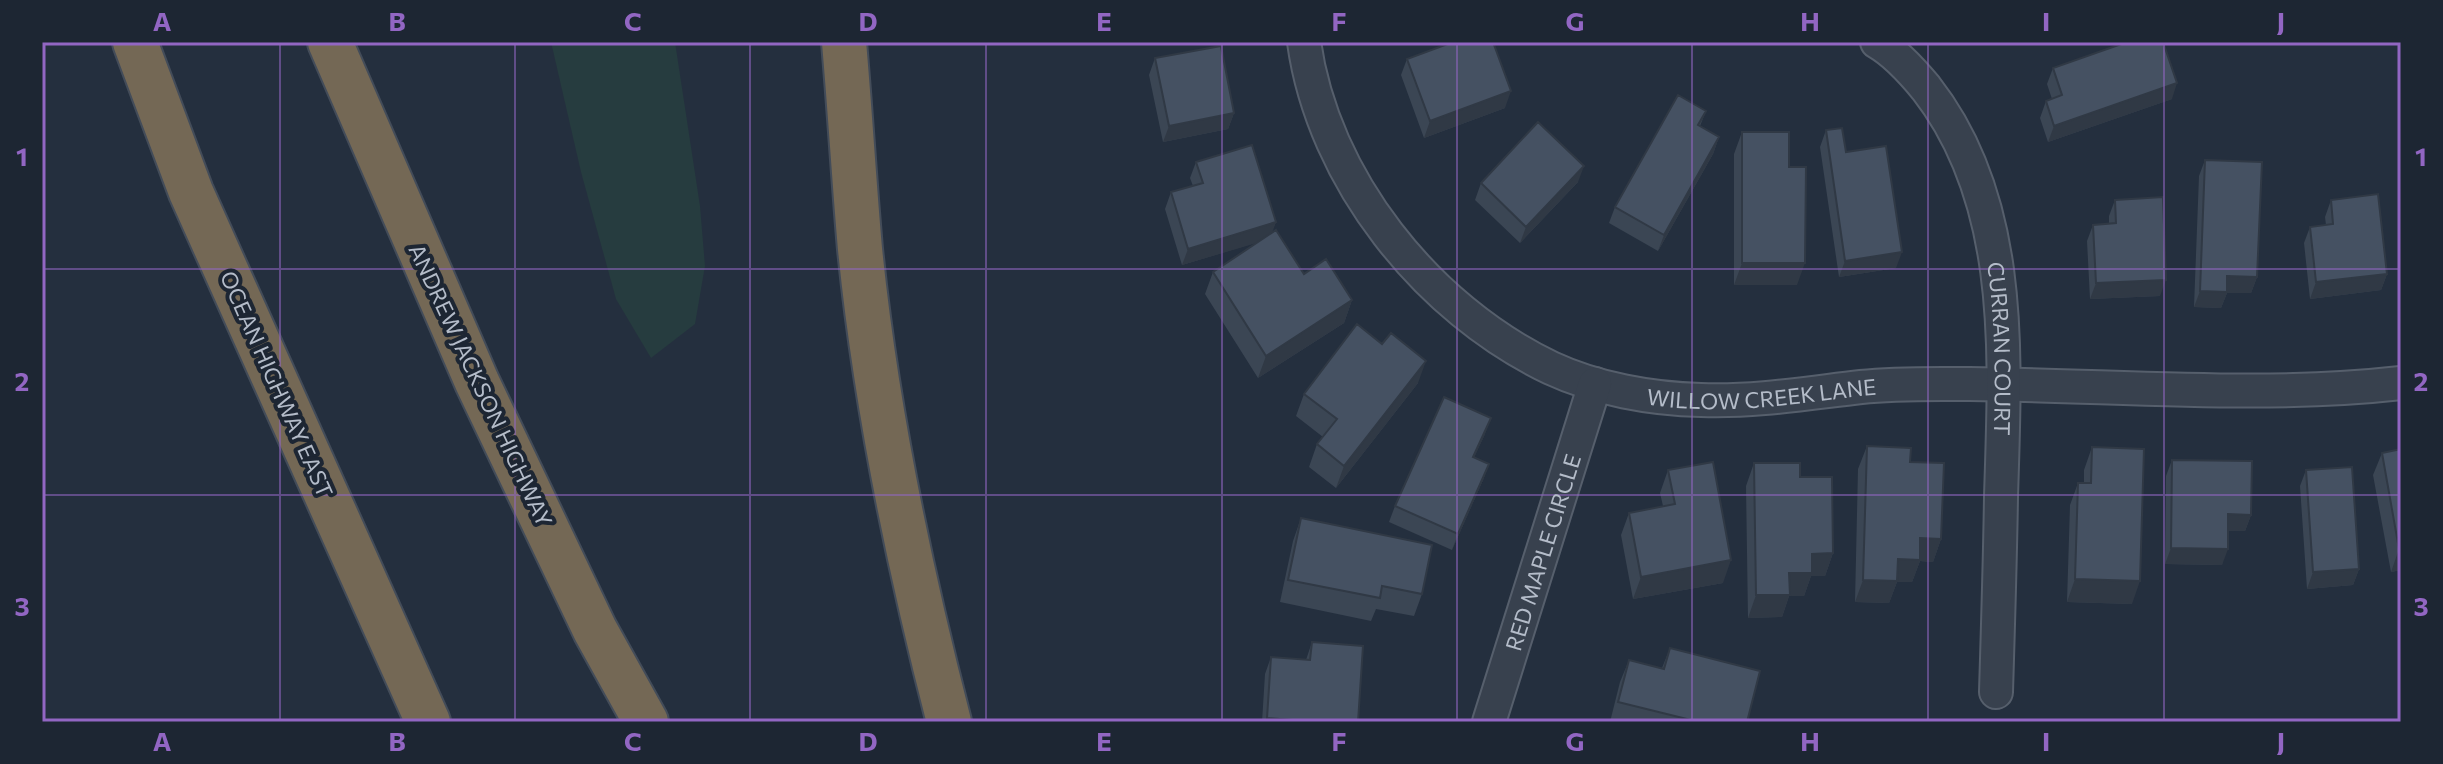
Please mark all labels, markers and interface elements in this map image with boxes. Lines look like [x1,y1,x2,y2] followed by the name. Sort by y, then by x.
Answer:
[153,5,172,36] text: A
[388,5,406,36] text: B
[624,5,642,36] text: C
[858,5,878,36] text: D
[1096,5,1112,36] text: E
[1331,5,1347,36] text: F
[1566,5,1584,36] text: G
[1800,5,1820,36] text: H
[2042,5,2050,36] text: I
[2277,5,2285,36] text: J
[16,140,28,171] text: 1
[2415,140,2427,171] text: 1
[404,239,558,531] street label: ANDREW JACKSON HIGHWAY
[1983,260,2017,436] street label: CURRAN COURT
[215,267,339,501] street label: OCEAN HIGHWAY EAST
[15,365,29,396] text: 2
[2414,365,2428,396] text: 2
[1645,372,1877,414] street label: WILLOW CREEK LANE
[1499,451,1586,654] street label: RED MAPLE CIRCLE
[14,590,30,621] text: 3
[2413,590,2429,621] text: 3
[153,725,172,756] text: A
[388,725,406,756] text: B
[624,725,642,756] text: C
[858,725,878,756] text: D
[1096,725,1112,756] text: E
[1331,725,1347,756] text: F
[1566,725,1584,756] text: G
[1800,725,1820,756] text: H
[2042,725,2050,756] text: I
[2277,725,2285,756] text: J

